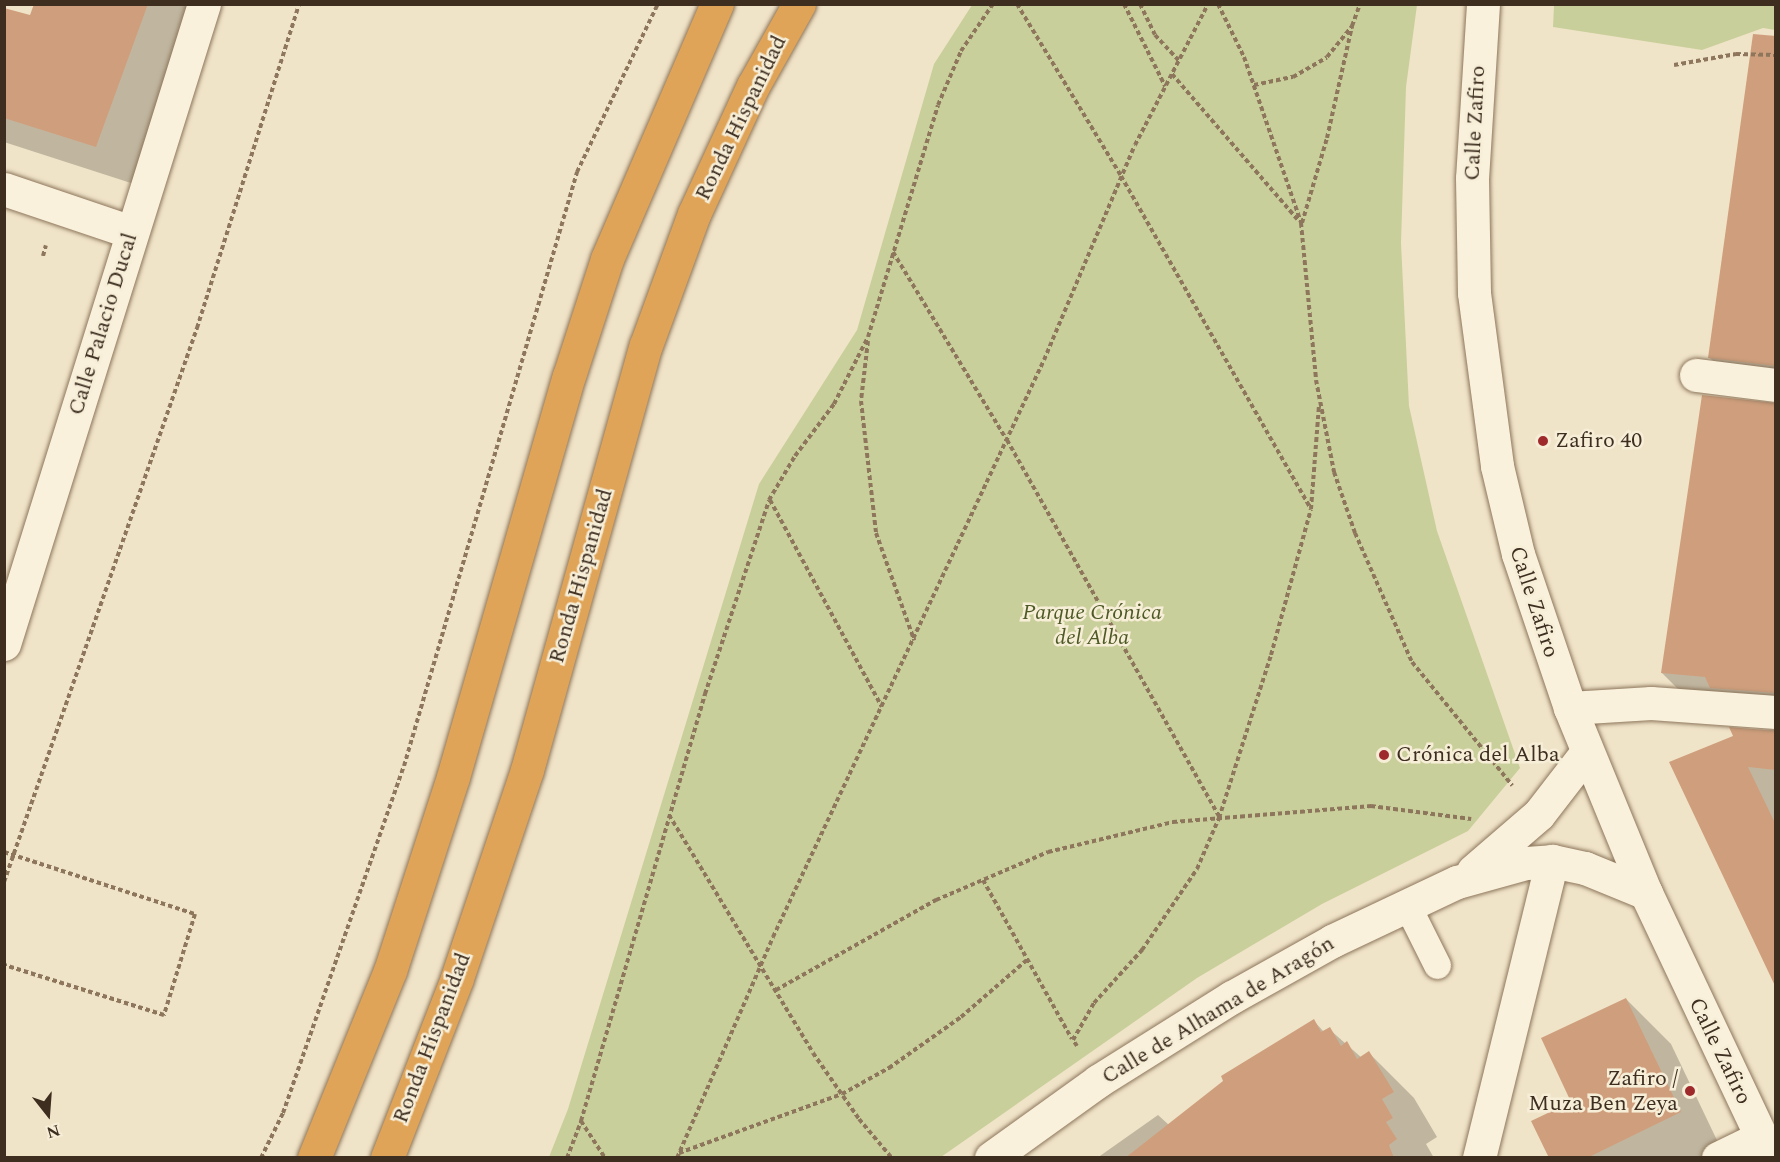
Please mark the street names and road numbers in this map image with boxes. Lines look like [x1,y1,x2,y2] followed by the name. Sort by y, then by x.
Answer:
[690,31,792,205] street label: Ronda Hispanidad
[1459,65,1491,181] street label: Calle Zafiro
[63,230,143,418] street label: Calle Palacio Ducal
[543,486,619,666] street label: Ronda Hispanidad
[1504,543,1564,661] street label: Calle Zafiro
[1097,930,1339,1090] street label: Calle de Alhama de Aragón
[387,949,477,1127] street label: Ronda Hispanidad
[1683,993,1757,1109] street label: Calle Zafiro

